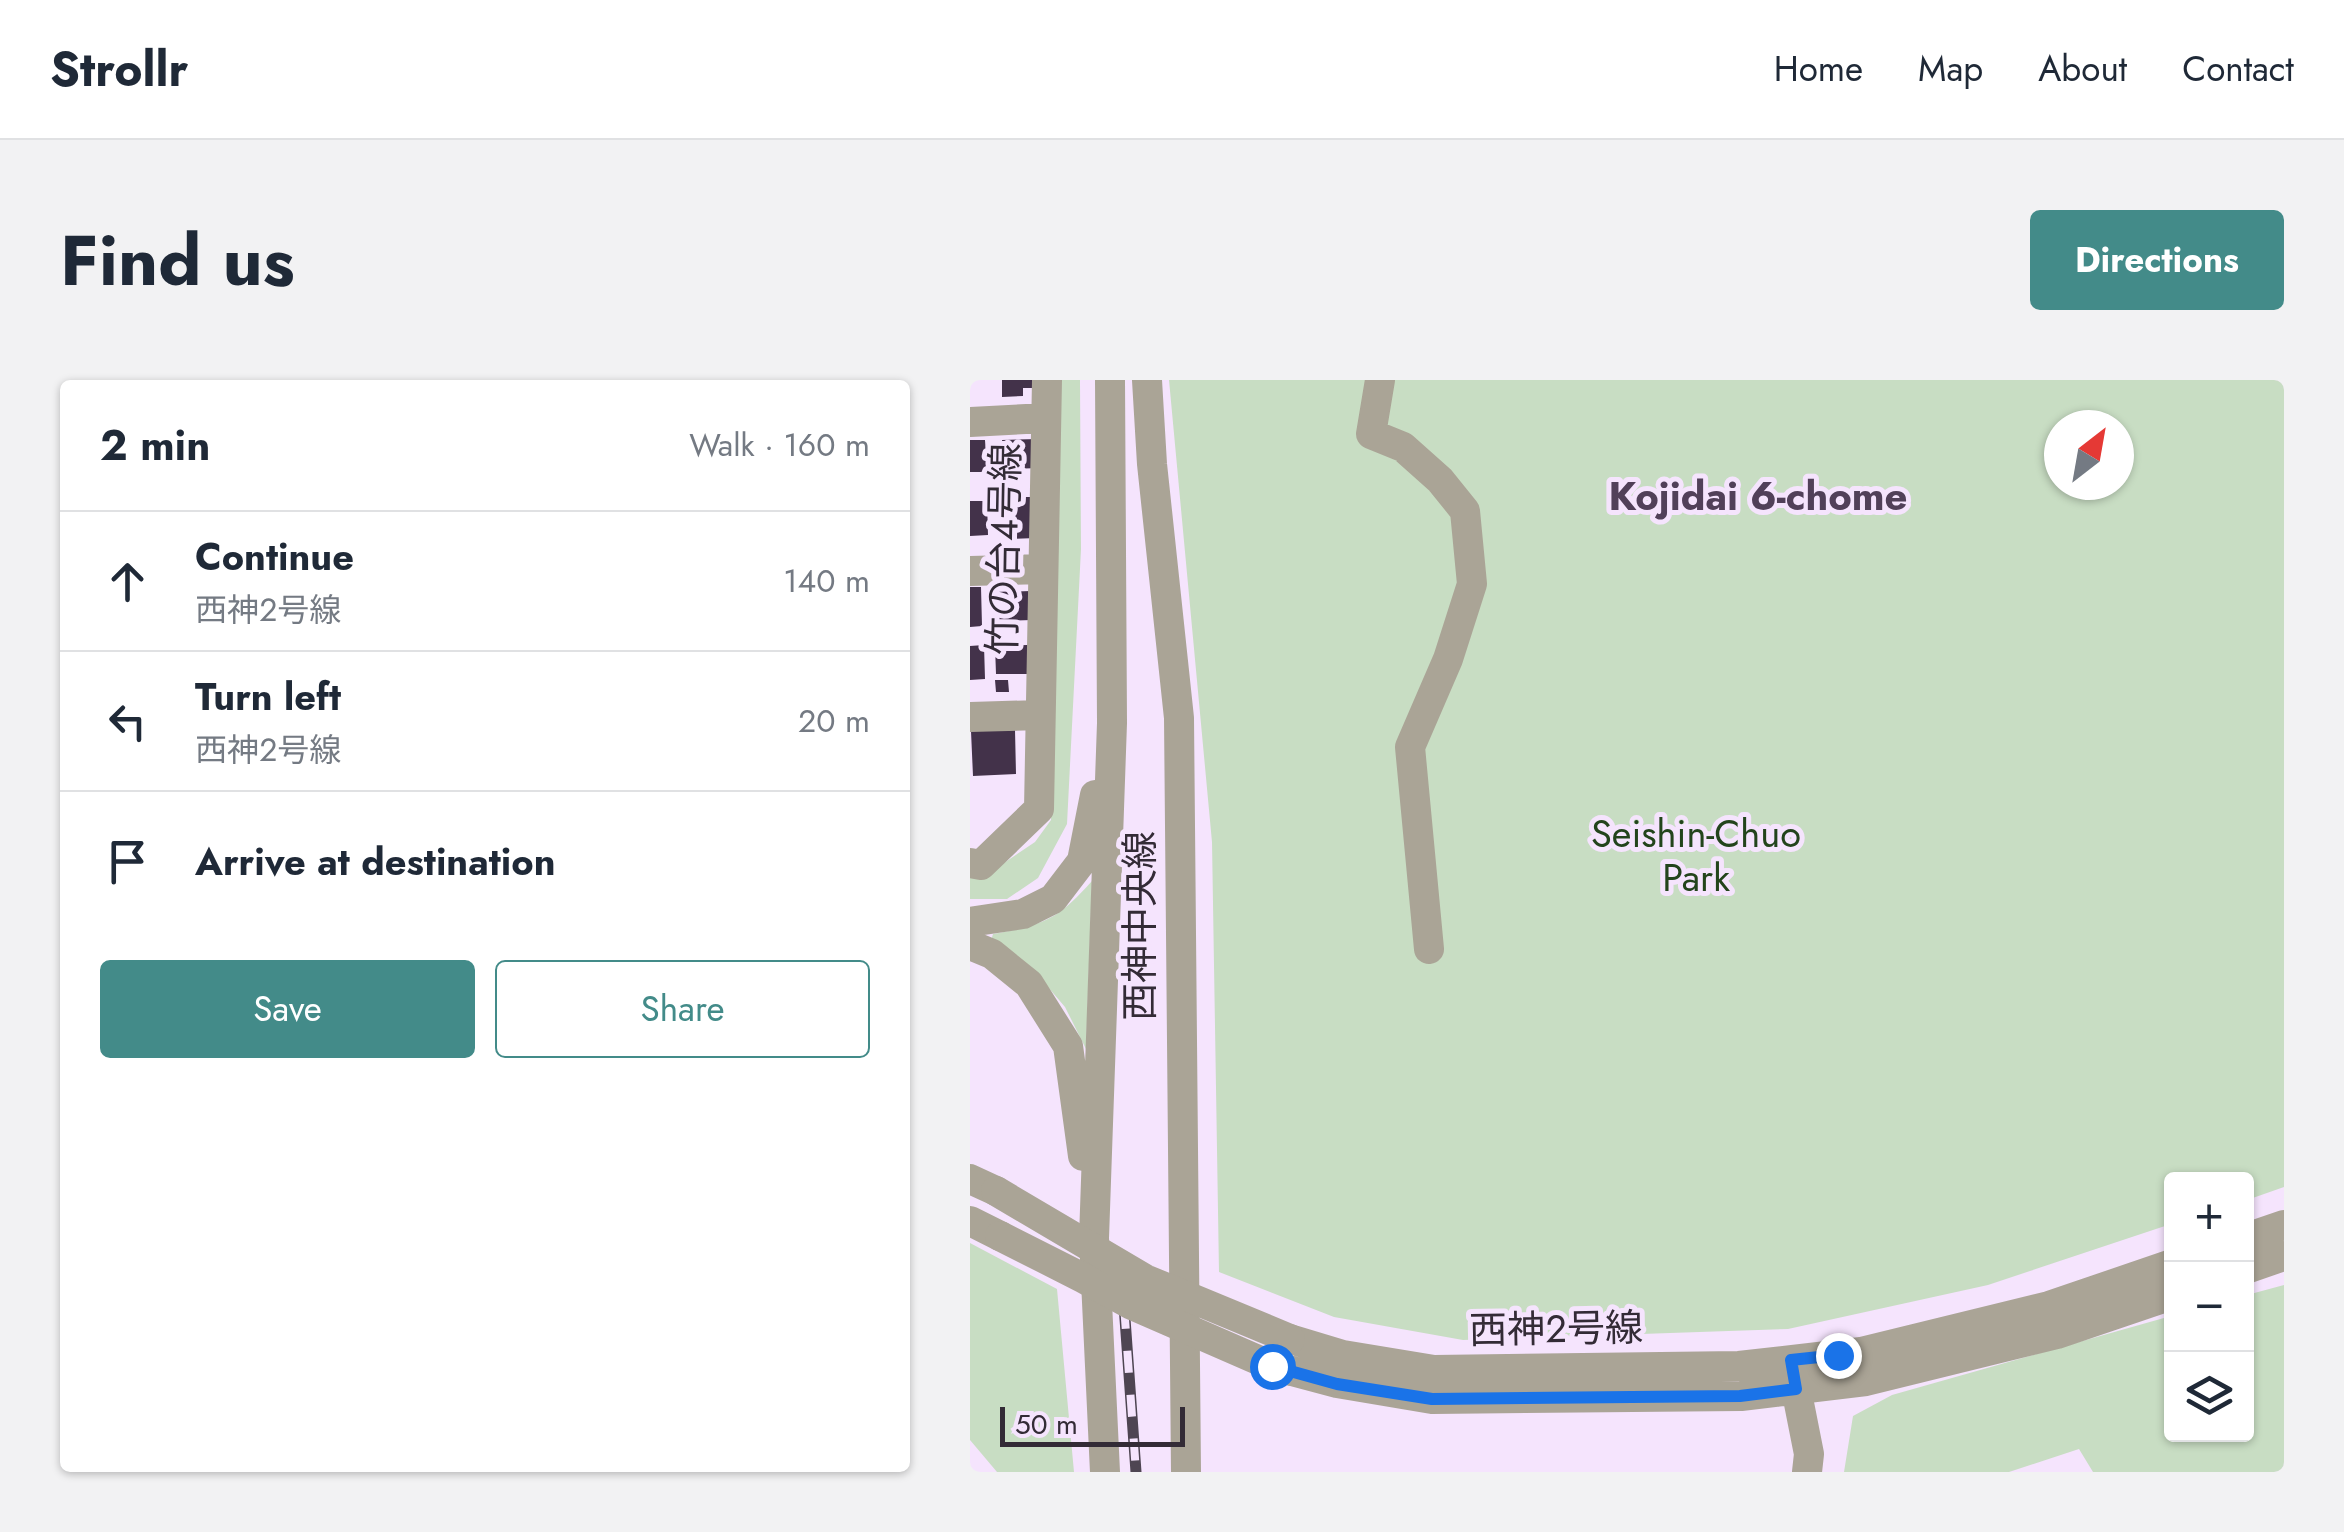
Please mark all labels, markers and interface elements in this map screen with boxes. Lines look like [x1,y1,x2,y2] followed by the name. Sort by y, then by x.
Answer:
[50,35,188,104] text: Strollr
[1774,44,1863,94] text: Home
[1918,44,1983,94] text: Map
[2038,44,2127,94] text: About
[2182,44,2294,94] text: Contact
[60,210,295,311] text: Find us
[2030,210,2284,310] button: Directions
[2044,410,2134,500] north arrow
[100,415,210,476] text: 2 min
[689,422,870,468] text: Walk · 160 m
[974,443,1033,655] street label: 竹の台４号線
[1608,467,1908,525] district label: Kojidai 6-chome
[195,529,354,584] text: Continue
[100,554,155,609] icon: ahead
[783,558,870,604] text: 140 m
[195,587,342,633] text: 西神２号線
[195,669,341,724] text: Turn left
[100,694,155,749] icon: left
[798,698,870,744] text: 20 m
[195,727,342,773] text: 西神２号線
[1591,806,1801,905] park label: Seishin-Chuo Park
[1112,831,1167,1021] street label: 西神中央線
[100,834,155,889] icon: arrive
[195,834,556,889] text: Arrive at destination
[100,960,475,1058] button: Save
[495,960,870,1058] button: Share
[2164,1172,2254,1442] map controls
[2164,1172,2254,1262] button: +
[2164,1262,2254,1352] button: −
[1469,1299,1643,1358] street label: 西神２号線
[1816,1333,1862,1379] route end
[1250,1344,1296,1390] route start
[2164,1352,2254,1442] button: layers
[1000,1402,1185,1446] scale bar
[1015,1404,1078,1445] text: 50 m

